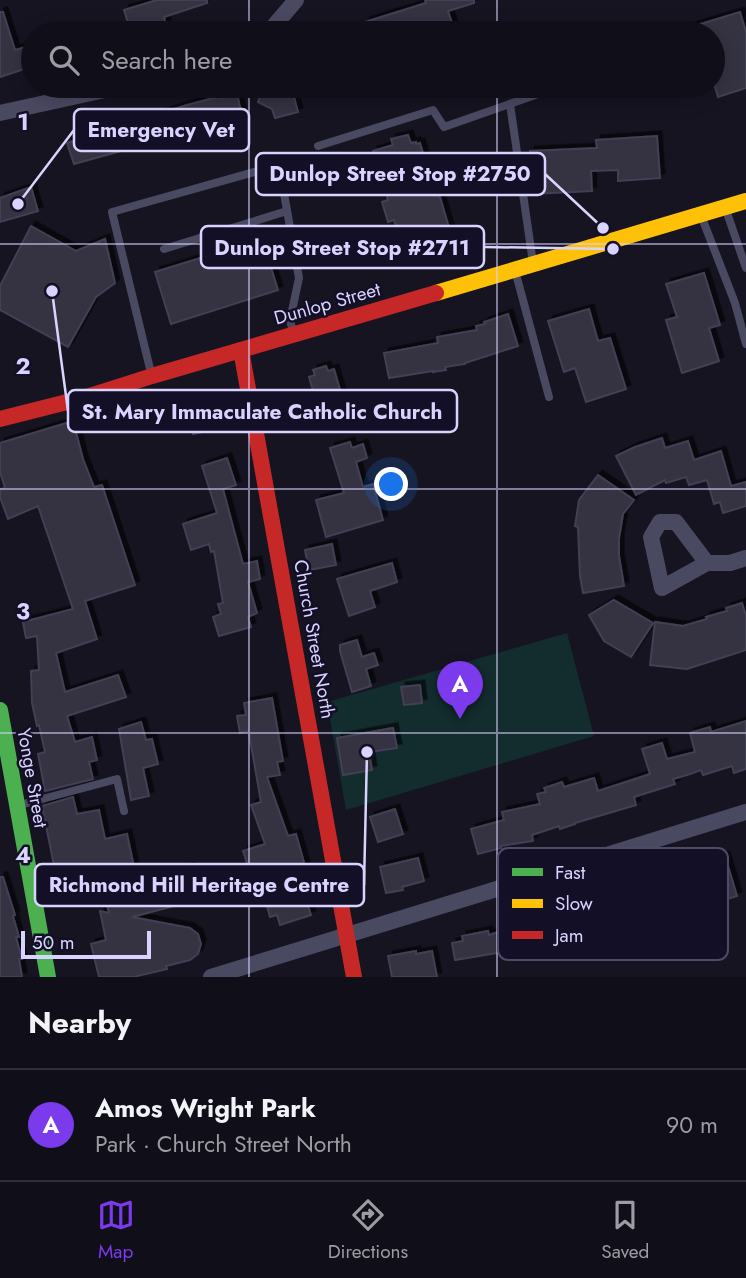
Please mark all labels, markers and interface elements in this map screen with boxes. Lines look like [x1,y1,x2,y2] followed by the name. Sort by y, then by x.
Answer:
[21,21,725,98] search box
[45,41,83,79] icon: search
[101,41,233,79] text: Search here
[17,105,29,139] text: 1
[74,109,249,151] callout: Emergency Vet
[87,115,235,145] text: Emergency Vet
[256,153,545,195] callout: Dunlop Street Stop #2750
[269,159,531,189] text: Dunlop Street Stop #2750
[201,226,484,268] callout: Dunlop Street Stop #2711
[214,233,470,263] text: Dunlop Street Stop #2711
[271,275,384,332] street label: Dunlop Street
[15,349,31,383] text: 2
[68,390,457,432] callout: St. Mary Immaculate Catholic Church
[82,397,442,427] text: St. Mary Immaculate Catholic Church
[374,467,408,501] your location
[287,557,342,721] street label: Church Street North
[16,594,30,628] text: 3
[437,661,483,719] pin: A
[10,726,55,830] street label: Yonge Street
[15,838,31,872] text: 4
[498,848,728,960] legend
[555,859,586,886] text: Fast
[35,864,364,906] callout: Richmond Hill Heritage Centre
[49,870,349,900] text: Richmond Hill Heritage Centre
[555,890,593,917] text: Slow
[552,922,584,949] text: Jam
[21,928,150,960] scale bar
[32,929,75,956] text: 50 m
[28,1001,131,1044] text: Nearby
[95,1089,316,1127] text: Amos Wright Park
[43,1108,59,1142] text: A
[666,1108,718,1142] text: 90 m
[95,1127,352,1161] text: Park · Church Street North
[97,1196,135,1265] tab: Map
[328,1196,408,1265] tab: Directions
[601,1196,649,1265] tab: Saved

